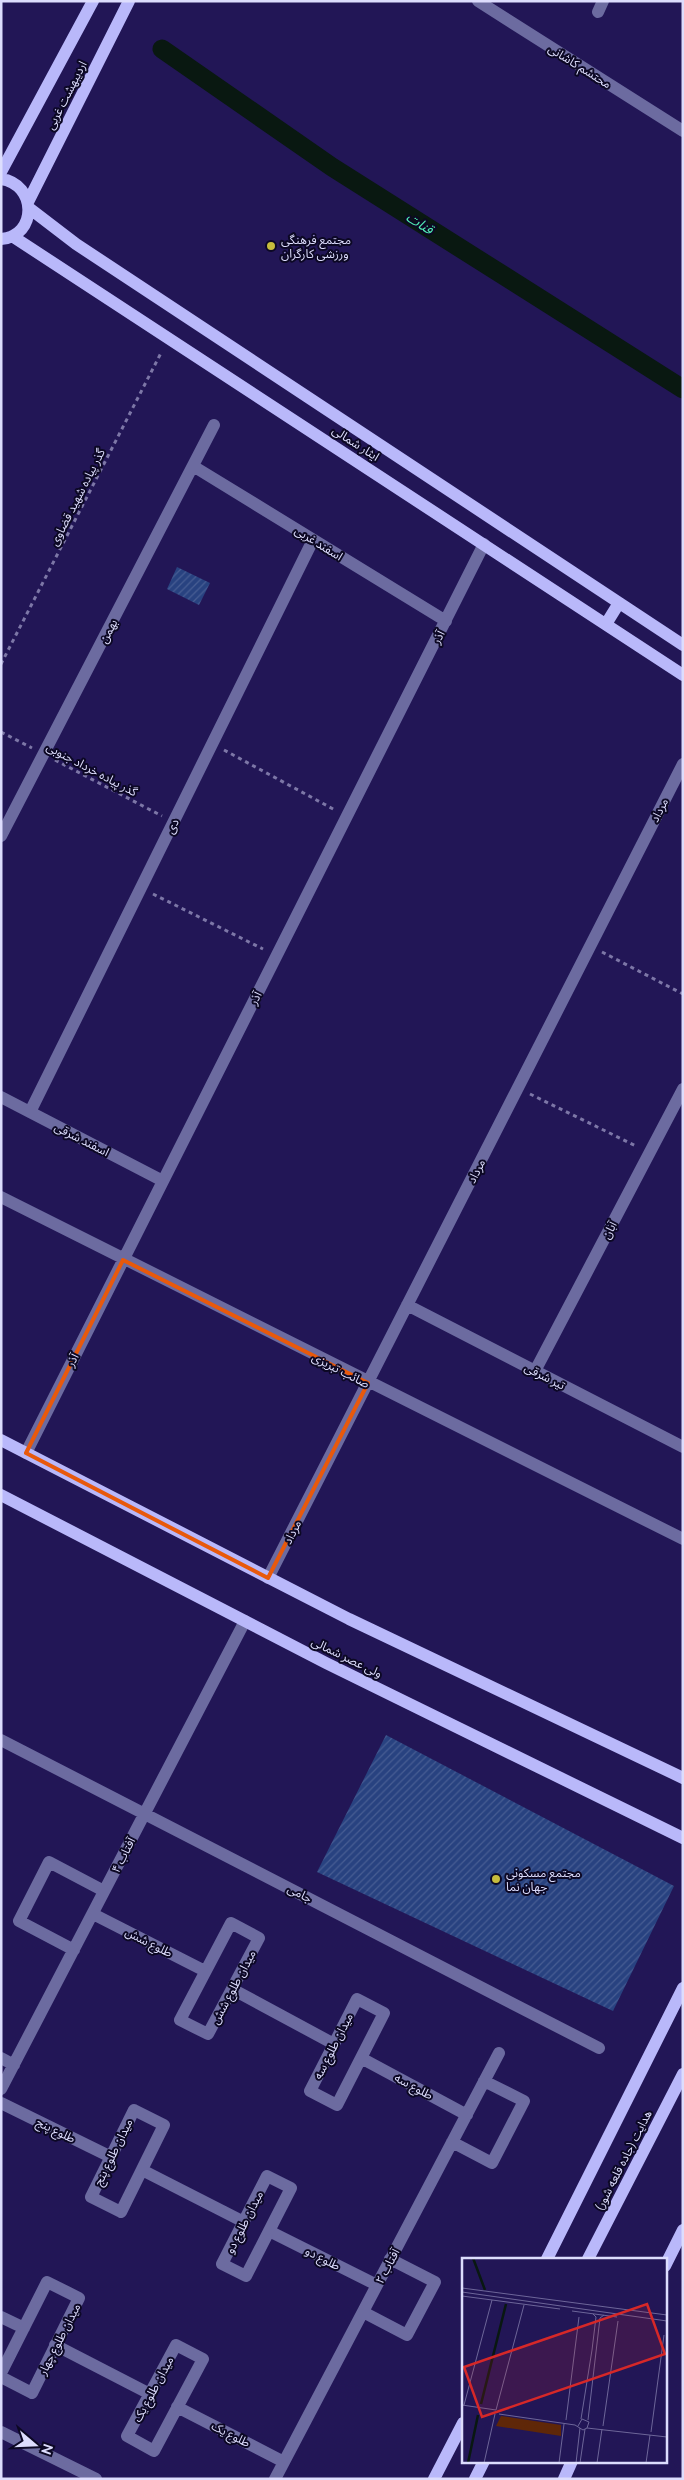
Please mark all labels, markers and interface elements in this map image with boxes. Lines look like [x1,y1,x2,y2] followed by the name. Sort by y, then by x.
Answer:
[545,42,614,93] street label: محتشم کاشانی
[43,59,90,132] street label: اردیبهشت غربی
[403,209,437,238] water label: قنات
[281,233,351,261] place label: مجتمع فرهنگی ورزشی کارگران
[265,240,277,252] marker: مجتمع فرهنگی ورزشی کارگران
[330,423,382,464] street label: ایثار شمالی
[47,445,109,549] street label: گذر پیاده شهید قضاوی
[292,523,345,564] street label: اسفند غربی
[97,617,120,646] street label: بهمن
[429,628,448,647] street label: آذر
[43,740,140,801] street label: گذر پیاده خرداد جنوبی
[648,796,671,825] street label: مرداد
[163,816,182,836] street label: دی
[246,989,265,1008] street label: آذر
[52,1120,112,1159] street label: اسفند شرقی
[465,1157,488,1186] street label: مرداد
[599,1219,620,1241] street label: آبان
[309,1350,372,1391] street label: صائب تبریزی
[63,1351,82,1370] street label: آذر
[522,1360,568,1393] street label: تیر شرقی
[281,1518,304,1547] street label: مرداد
[309,1634,384,1681] street label: ولی عصر شمالی
[109,1835,139,1875] street label: آفتاب ۴
[506,1866,581,1894] place label: مجتمع مسکونی جهان نما
[490,1873,502,1885] marker: مجتمع مسکونی جهان نما
[285,1881,314,1906] street label: جامی
[122,1925,175,1962] street label: طلوع شش
[208,1948,261,2028] street label: میدان طلوع شش
[311,2011,358,2083] street label: میدان طلوع سه
[391,2071,435,2104] street label: طلوع سه
[592,2108,655,2213] street label: هدایت (جاده قلعه شور)
[33,2115,78,2148] street label: طلوع پنج
[91,2116,137,2189] street label: میدان طلوع پنج
[223,2189,268,2257] street label: میدان طلوع دو
[302,2244,343,2275] street label: طلوع دو
[372,2246,403,2286] street label: آفتاب ۲
[462,2258,666,2462] inset map
[35,2301,85,2379] street label: میدان طلوع چهار
[130,2354,178,2425] street label: میدان طلوع یک
[208,2419,252,2452] street label: طلوع یک
[10,2420,60,2470] north arrow
[38,2442,57,2457] text: N

